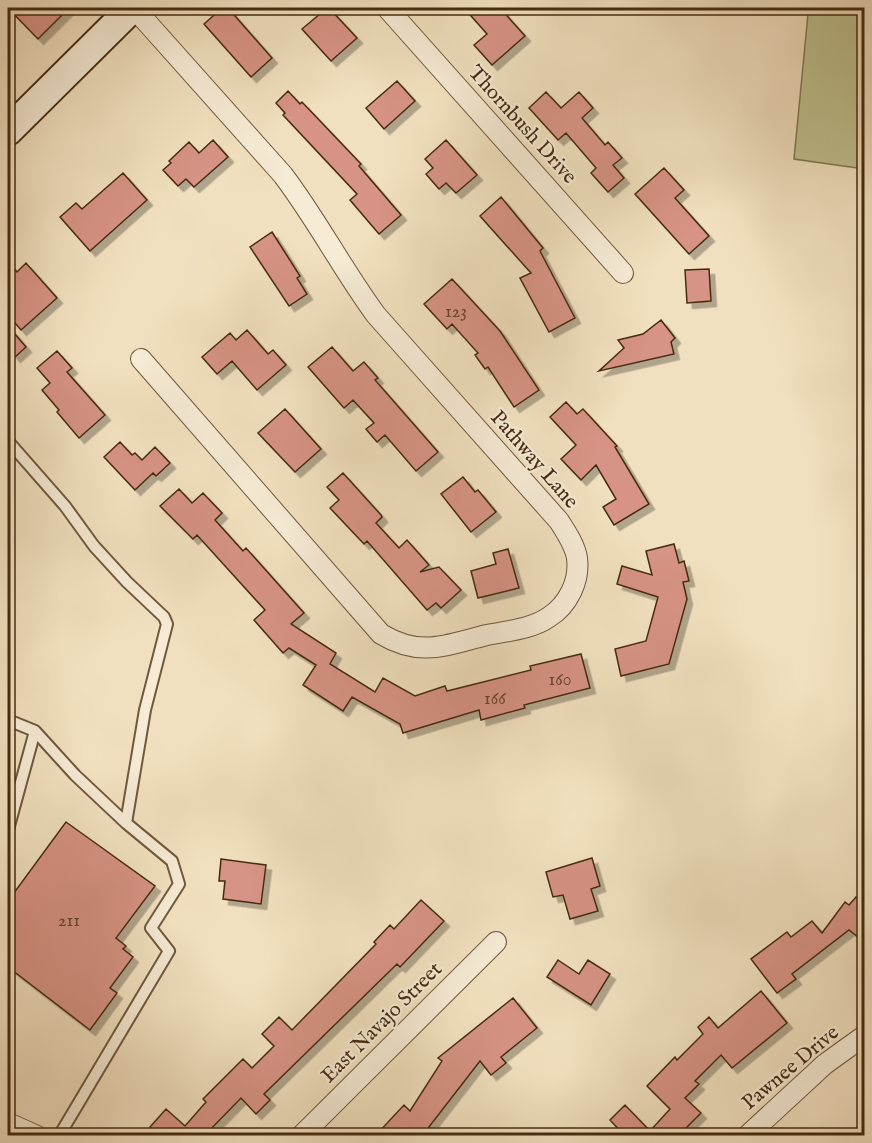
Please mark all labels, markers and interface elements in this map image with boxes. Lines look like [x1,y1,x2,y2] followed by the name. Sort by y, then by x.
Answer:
[461,60,583,190] street label: Thornbush Drive
[445,301,467,324] house number: 123
[484,405,584,515] street label: Pathway Lane
[548,669,572,692] house number: 160
[484,688,506,711] house number: 166
[58,910,80,933] house number: 211
[316,957,448,1089] street label: East Navajo Street
[737,1019,845,1117] street label: Pawnee Drive

